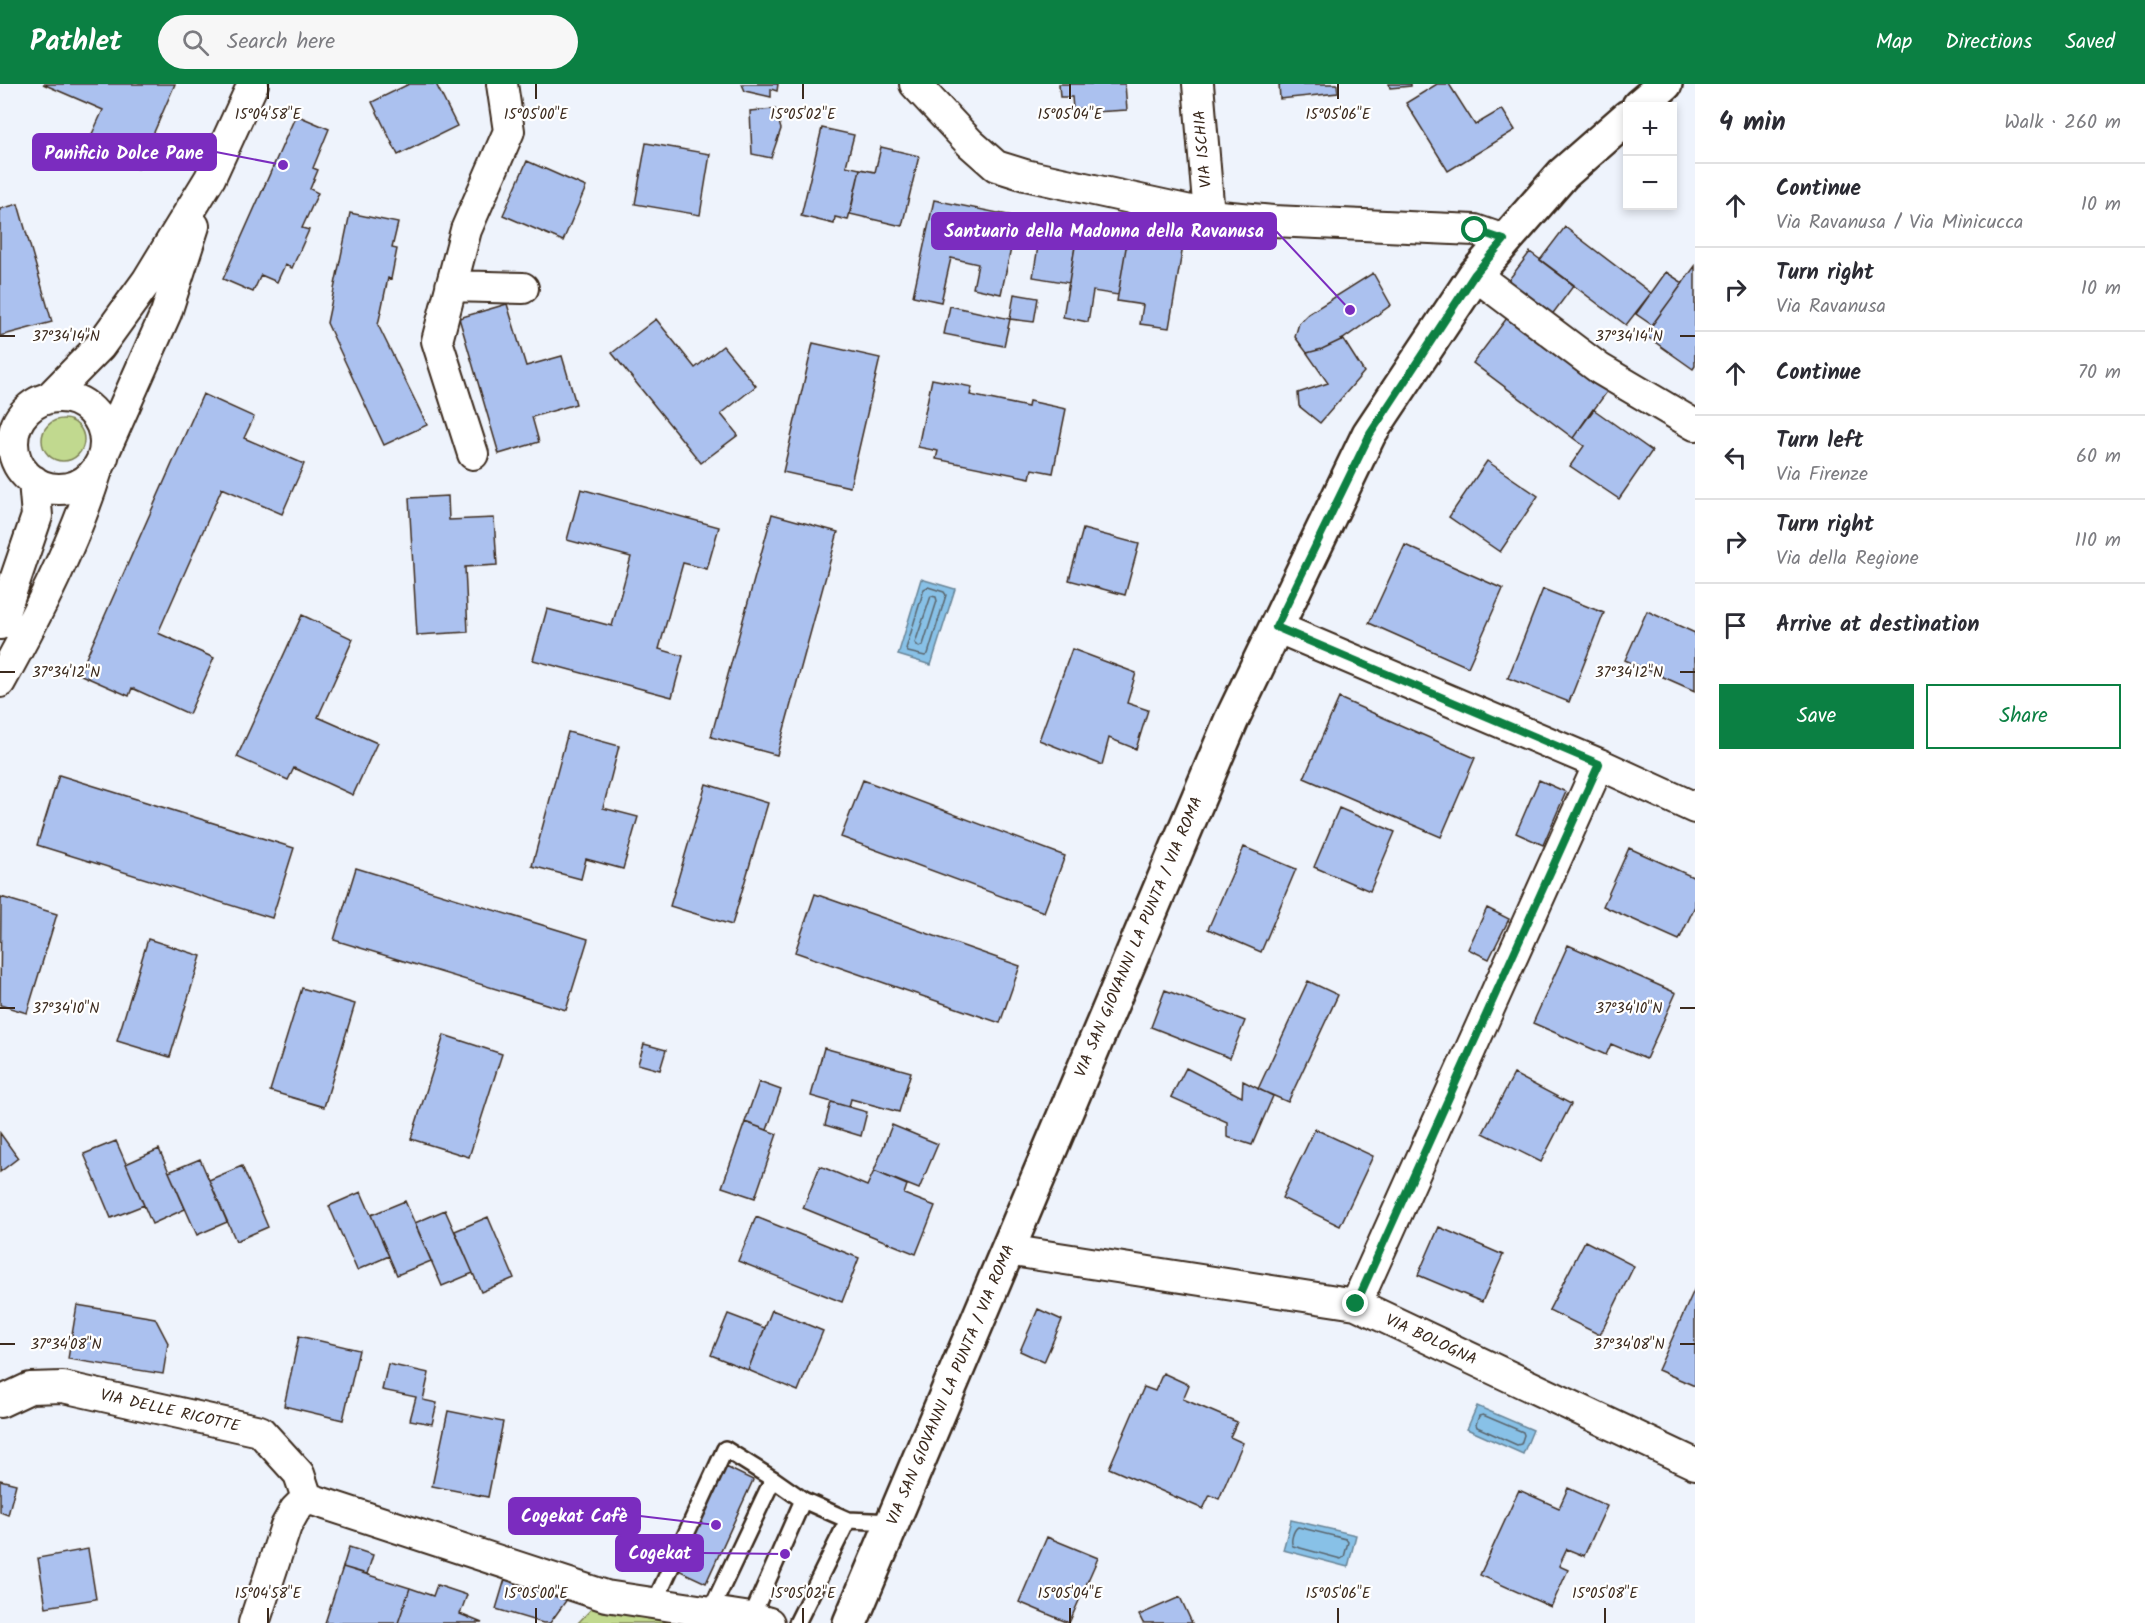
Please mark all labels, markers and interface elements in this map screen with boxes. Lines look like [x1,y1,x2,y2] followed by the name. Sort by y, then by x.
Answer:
[158,15,578,69] search box
[30,20,122,65] text: Pathlet
[227,25,335,60] text: Search here
[179,26,212,59] icon: search
[1876,26,1912,59] text: Map
[1945,26,2032,59] text: Directions
[2065,26,2115,59] text: Saved
[1623,102,1677,210] map controls
[1623,102,1677,156] button: +
[1719,102,1786,144] text: 4 min
[235,103,303,127] text: 15°04'58"E
[504,103,569,127] text: 15°05'00"E
[770,103,837,127] text: 15°05'02"E
[1037,103,1104,127] text: 15°05'04"E
[1305,103,1372,127] text: 15°05'06"E
[2004,107,2121,139] text: Walk · 260 m
[1187,109,1219,189] street label: VIA ISCHIA
[33,134,216,170] callout: Panificio Dolce Pane
[45,140,204,169] text: Panificio Dolce Pane
[1623,156,1677,210] button: −
[1776,172,1861,207] text: Continue
[1719,189,1752,222] icon: ahead
[2081,189,2121,221] text: 10 m
[1776,207,2023,239] text: Via Ravanusa / Via Minicucca
[932,213,1276,249] callout: Santuario della Madonna della Ravanusa
[1461,216,1487,242] route start
[944,218,1264,247] text: Santuario della Madonna della Ravanusa
[1776,256,1874,291] text: Turn right
[1719,273,1752,306] icon: right
[2081,273,2121,305] text: 10 m
[1776,291,1886,323] text: Via Ravanusa
[32,325,100,349] text: 37°34'14"N
[1595,325,1663,349] text: 37°34'14"N
[1776,356,1861,391] text: Continue
[1719,357,1752,390] icon: ahead
[2078,357,2121,389] text: 70 m
[1776,424,1863,459] text: Turn left
[1719,441,1752,474] icon: left
[2076,441,2121,473] text: 60 m
[1776,459,1868,491] text: Via Firenze
[1776,508,1874,543] text: Turn right
[1719,525,1752,558] icon: right
[2075,525,2121,557] text: 110 m
[1776,543,1919,575] text: Via della Regione
[1776,608,1979,643] text: Arrive at destination
[1719,609,1752,642] icon: arrive
[32,661,100,685] text: 37°34'12"N
[1595,661,1663,685] text: 37°34'12"N
[1719,684,1914,749] button: Save
[1926,684,2121,749] button: Share
[1068,793,1210,1081] street label: VIA SAN GIOVANNI LA PUNTA / VIA ROMA
[33,997,99,1021] text: 37°34'10"N
[1596,997,1662,1021] text: 37°34'10"N
[880,1241,1022,1529] street label: VIA SAN GIOVANNI LA PUNTA / VIA ROMA
[1342,1290,1368,1316] route end
[1381,1308,1481,1372] street label: VIA BOLOGNA
[30,1333,102,1357] text: 37°34'08"N
[1593,1333,1665,1357] text: 37°34'08"N
[98,1383,243,1439] street label: VIA DELLE RICOTTE
[509,1498,640,1534] callout: Cogekat Cafè
[521,1503,628,1532] text: Cogekat Cafè
[616,1535,703,1571] callout: Cogekat
[629,1540,692,1569] text: Cogekat
[235,1582,303,1606] text: 15°04'58"E
[504,1582,569,1606] text: 15°05'00"E
[770,1582,837,1606] text: 15°05'02"E
[1037,1582,1104,1606] text: 15°05'04"E
[1305,1582,1372,1606] text: 15°05'06"E
[1572,1582,1639,1606] text: 15°05'08"E

